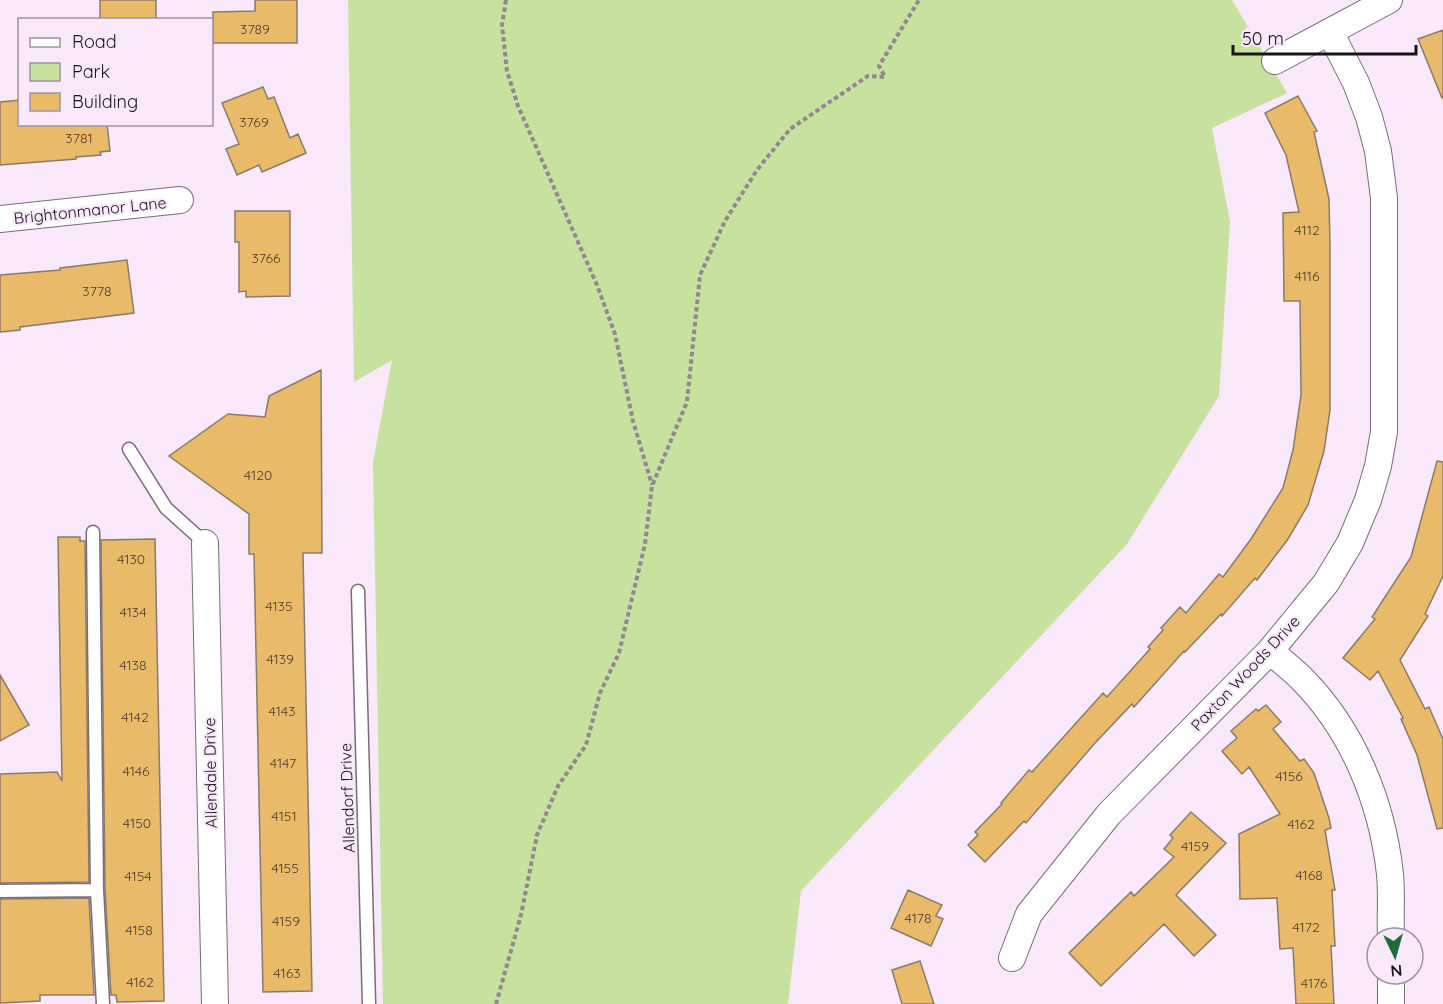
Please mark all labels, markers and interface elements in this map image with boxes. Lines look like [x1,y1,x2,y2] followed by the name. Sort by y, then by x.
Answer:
[18,18,213,126] legend
[1233,18,1416,56] scale bar
[240,20,270,38] house number: 3789
[1242,27,1284,50] text: 50 m
[72,30,117,53] text: Road
[72,60,110,83] text: Park
[72,90,138,113] text: Building
[239,113,269,131] house number: 3769
[65,129,93,147] house number: 3781
[13,192,167,228] street label: Brightonmanor Lane
[1294,221,1320,239] house number: 4112
[251,249,281,267] house number: 3766
[1294,267,1320,285] house number: 4116
[82,282,112,300] house number: 3778
[244,466,272,484] house number: 4120
[117,550,145,568] house number: 4130
[265,597,293,615] house number: 4135
[119,603,147,621] house number: 4134
[1186,611,1304,735] street label: Paxton Woods Drive
[266,650,294,668] house number: 4139
[119,656,147,674] house number: 4138
[269,702,295,720] house number: 4143
[121,708,149,726] house number: 4142
[199,717,221,829] street label: Allendale Drive
[335,743,359,853] street label: Allendorf Drive
[270,754,296,772] house number: 4147
[122,762,150,780] house number: 4146
[1275,767,1303,785] house number: 4156
[271,807,297,825] house number: 4151
[123,814,151,832] house number: 4150
[1287,815,1315,833] house number: 4162
[1181,837,1209,855] house number: 4159
[271,859,299,877] house number: 4155
[1295,866,1323,884] house number: 4168
[124,867,152,885] house number: 4154
[904,909,932,927] house number: 4178
[272,912,300,930] house number: 4159
[1292,918,1320,936] house number: 4172
[125,921,153,939] house number: 4158
[1365,926,1425,986] north arrow
[1390,960,1403,981] text: N
[273,964,301,982] house number: 4163
[126,973,154,991] house number: 4162
[1301,974,1328,992] house number: 4176

